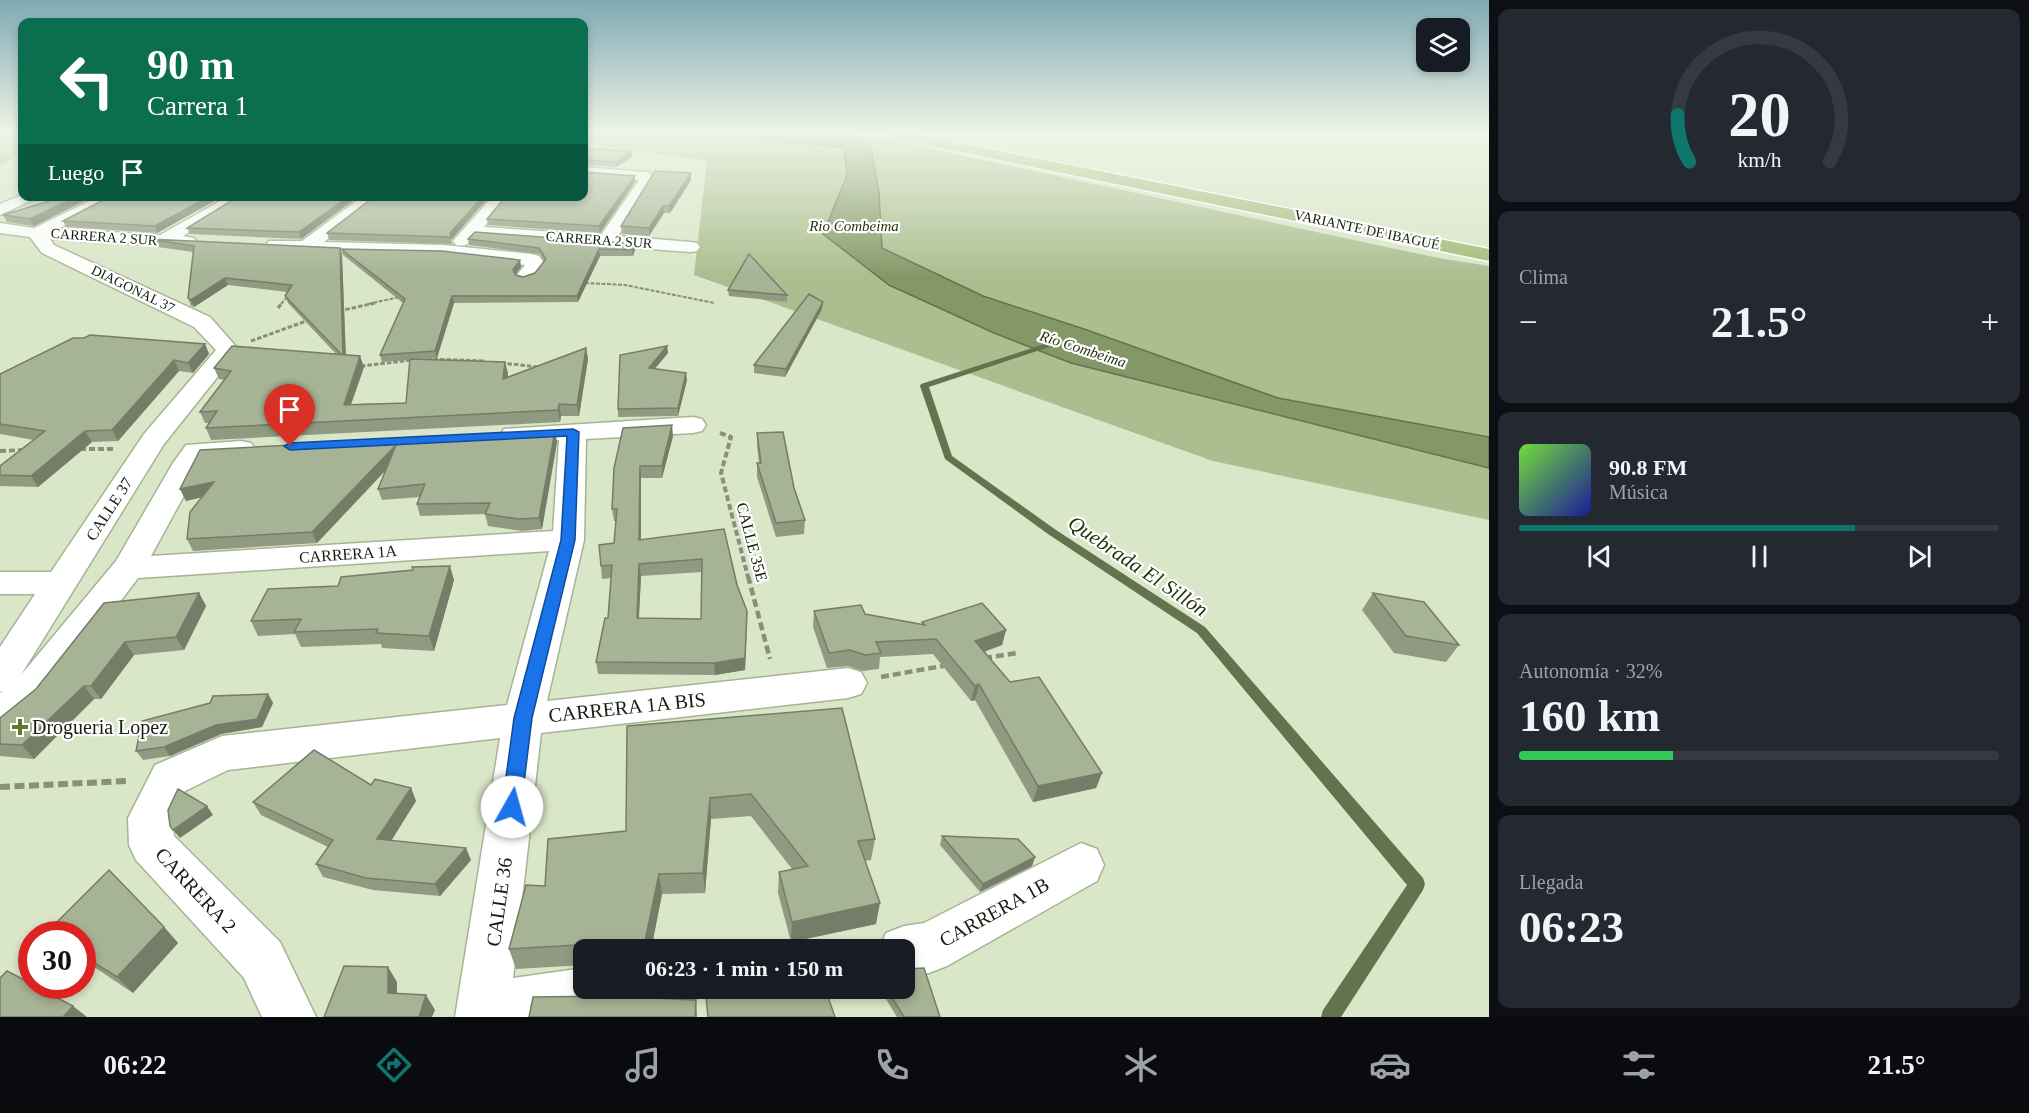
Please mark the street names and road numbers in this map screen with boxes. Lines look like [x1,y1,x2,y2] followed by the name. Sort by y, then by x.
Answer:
[1293,206,1441,253] street label: VARIANTE DE IBAGUÉ
[50,226,158,248] street label: CARRERA 2 SUR
[545,229,653,251] street label: CARRERA 2 SUR
[89,262,177,316] street label: DIAGONAL 37
[82,474,136,544] street label: CALLE 37
[733,501,771,583] street label: CALLE 35E
[298,542,398,566] street label: CARRERA 1A
[547,688,707,726] street label: CARRERA 1A BIS
[151,843,241,937] street label: CARRERA 2
[482,856,516,948] street label: CALLE 36
[935,873,1053,951] street label: CARRERA 1B

